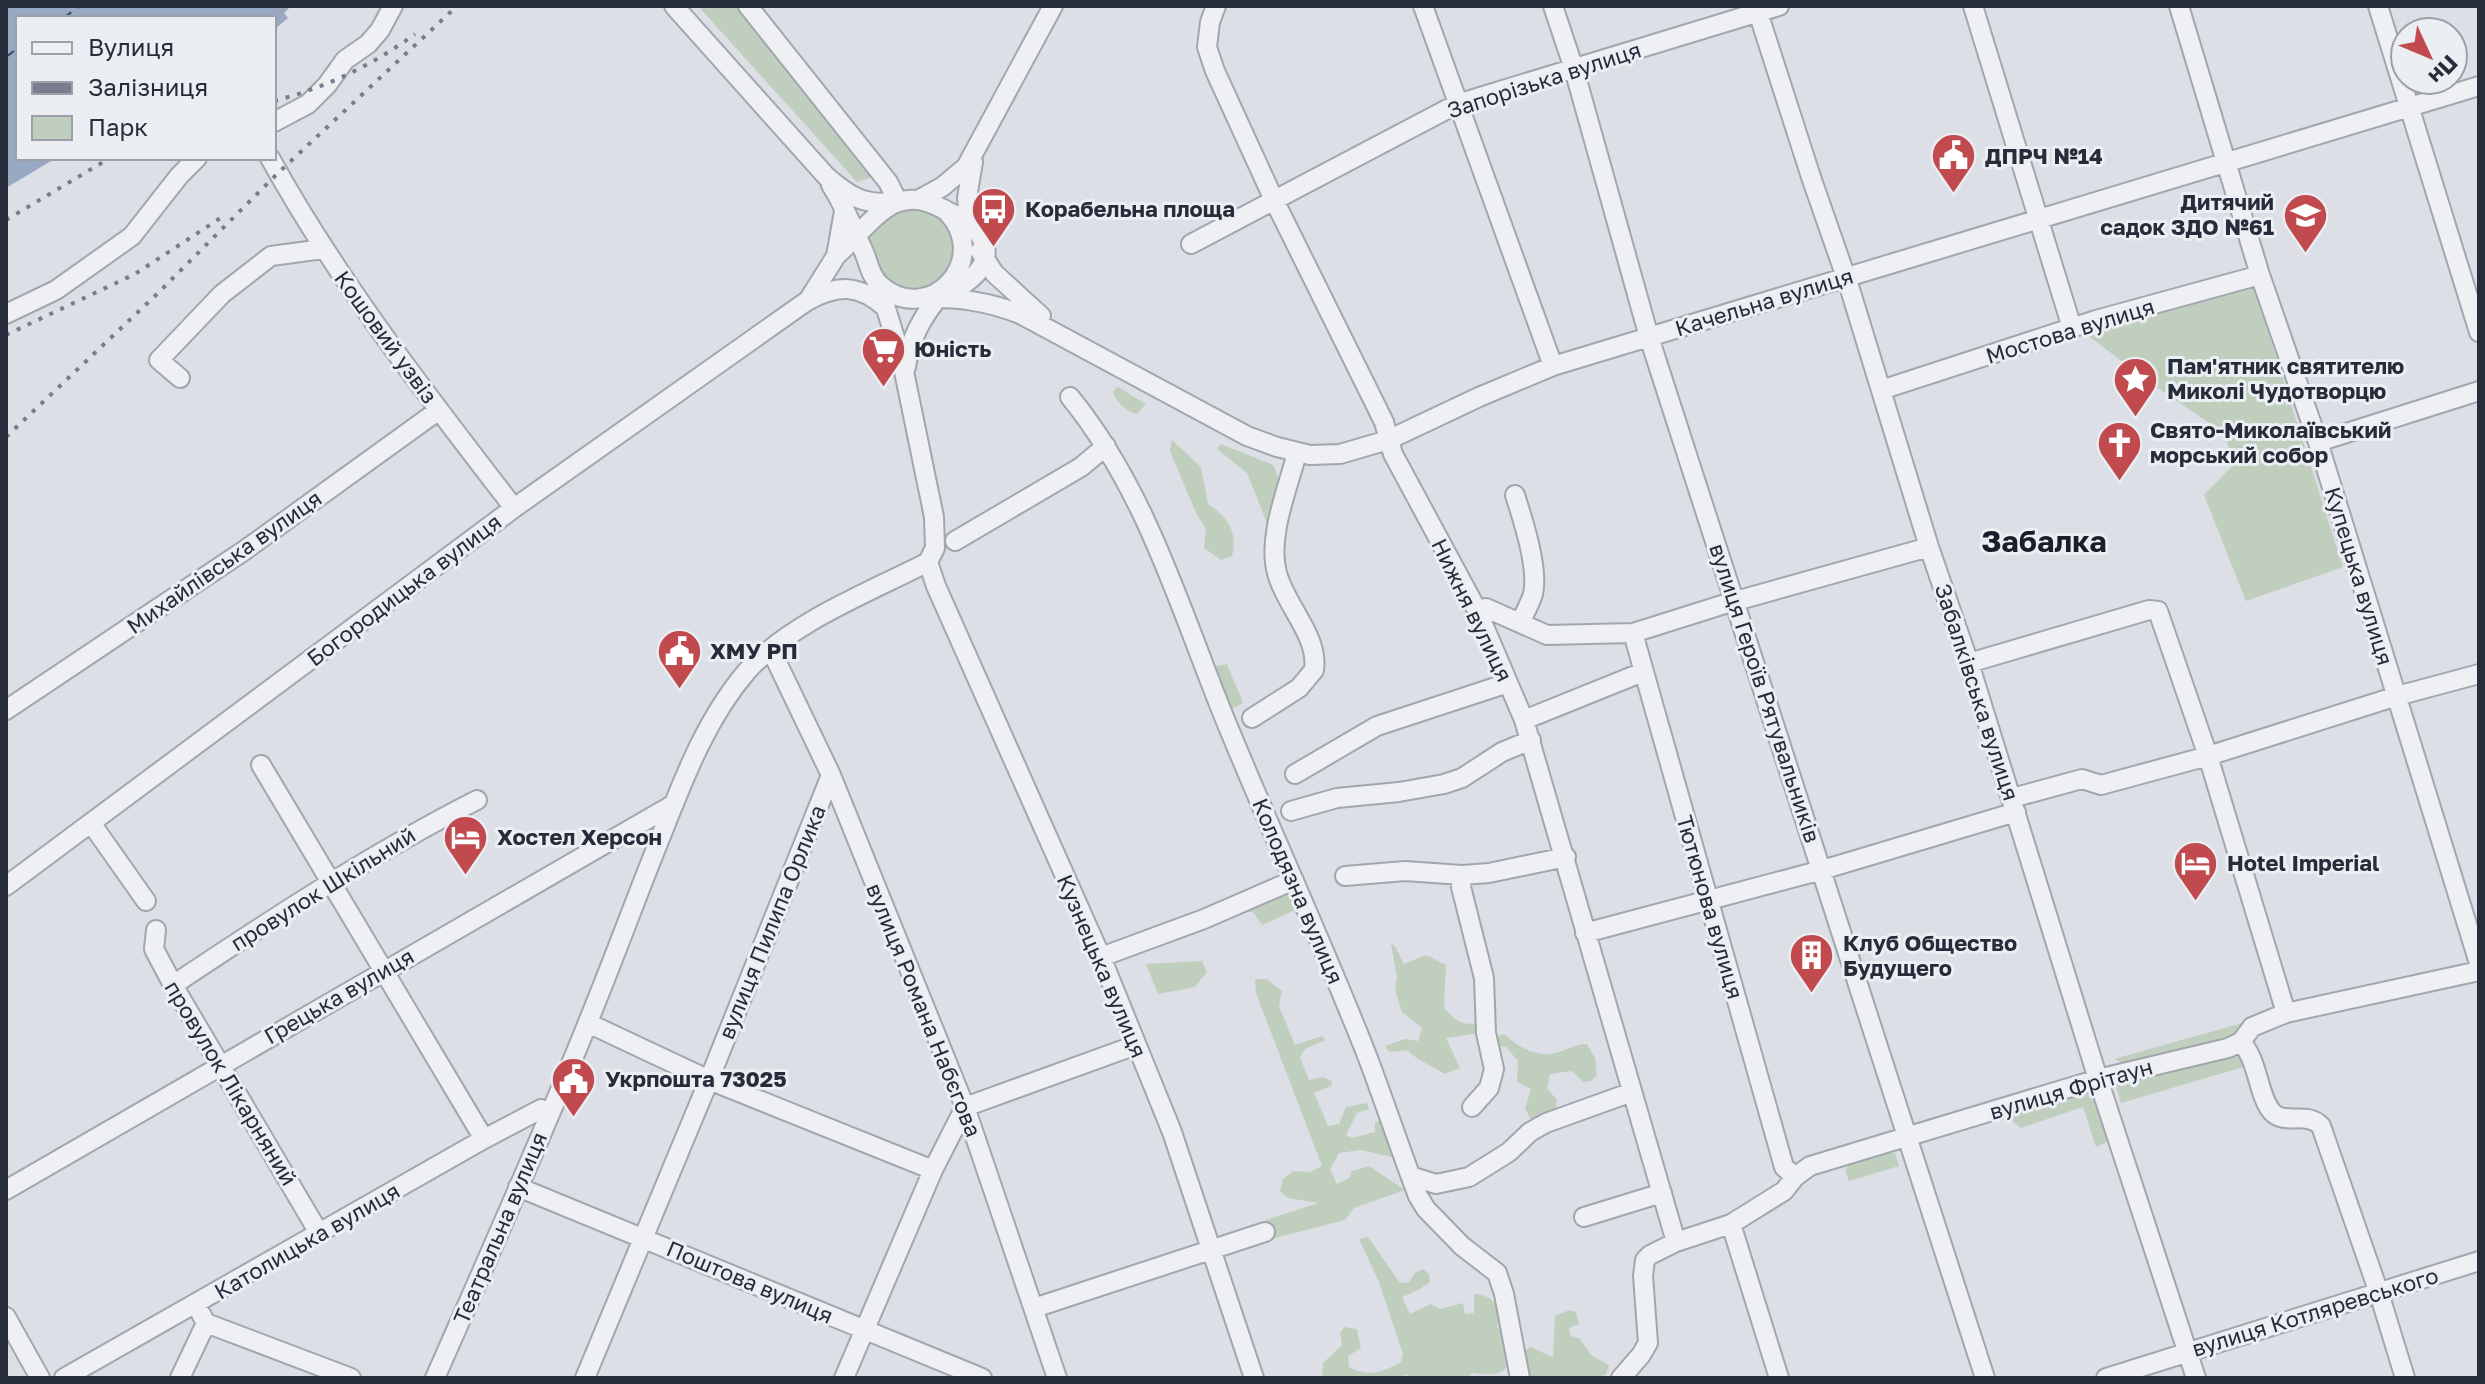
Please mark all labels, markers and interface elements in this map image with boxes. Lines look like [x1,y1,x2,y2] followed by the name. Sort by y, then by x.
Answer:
[16,16,276,160] legend
[2389,16,2469,96] north arrow
[88,32,174,61] text: Вулиця
[1443,35,1644,124] street label: Запорізька вулиця
[2424,50,2464,90] text: Пн
[88,72,208,101] text: Залізниця
[88,112,148,141] text: Парк
[1930,132,1978,195] public building icon: ДПРЧ №14
[1985,142,2103,169] place label: ДПРЧ №14
[970,185,1018,248] bus stop icon: Корабельна площа
[2100,188,2274,240] place label: Дитячий садок ЗДО №61
[2281,191,2329,254] school or university icon: Дитячий садок ЗДО №61
[1025,195,1235,222] place label: Корабельна площа
[1672,262,1856,341] street label: Качельна вулиця
[329,265,444,408] street label: Кошовий узвіз
[1982,292,2157,369] street label: Мостова вулиця
[859,325,907,388] supermarket icon: Юність
[914,335,991,362] place label: Юність
[2167,352,2404,404] place label: Пам'ятник святителю Миколі Чудотворцю
[2112,355,2160,418] place icon: Пам'ятник святителю Миколі Чудотворцю
[2150,416,2391,468] place label: Свято-Миколаївський морський собор
[2095,419,2143,482] church icon: Свято-Миколаївський морський собор
[2320,483,2399,668] street label: Купецька вулиця
[121,484,326,639] street label: Михайлівська вулиця
[301,508,506,671] street label: Богородицька вулиця
[1981,523,2107,559] district label: Забалка
[1426,534,1519,686] street label: Нижня вулиця
[1704,540,1827,846] street label: вулиця Героїв Рятувальників
[1930,580,2025,804] street label: Забалківська вулиця
[655,627,703,690] public building icon: ХМУ РП
[710,637,798,664] place label: ХМУ РП
[1247,794,1350,988] street label: Колодязна вулиця
[712,801,831,1043] street label: вулиця Пилипа Орлика
[1671,812,1750,1002] street label: Тютюнова вулиця
[442,813,490,876] hotel icon: Хостел Херсон
[225,821,420,956] street label: провулок Шкільний
[497,823,662,850] place label: Хостел Херсон
[2172,839,2220,902] hotel icon: Hotel Imperial
[2227,849,2379,876] place label: Hotel Imperial
[1052,870,1153,1061] street label: Кузнецька вулиця
[861,879,988,1141] street label: вулиця Романа Набєгова
[1843,929,2017,981] place label: Клуб Общество Будущего
[1788,932,1836,995] building icon: Клуб Общество Будущего
[259,942,418,1049] street label: Грецька вулиця
[160,975,303,1190] street label: провулок Лікарняний
[1986,1052,2156,1125] street label: вулиця Фрітаун
[550,1055,598,1118] public building icon: Укрпошта 73025
[605,1065,787,1092] place label: Укрпошта 73025
[447,1128,552,1328] street label: Театральна вулиця
[209,1177,404,1305] street label: Католицька вулиця
[663,1234,837,1329] street label: Поштова вулиця
[2188,1261,2441,1362] street label: вулиця Котляревського

